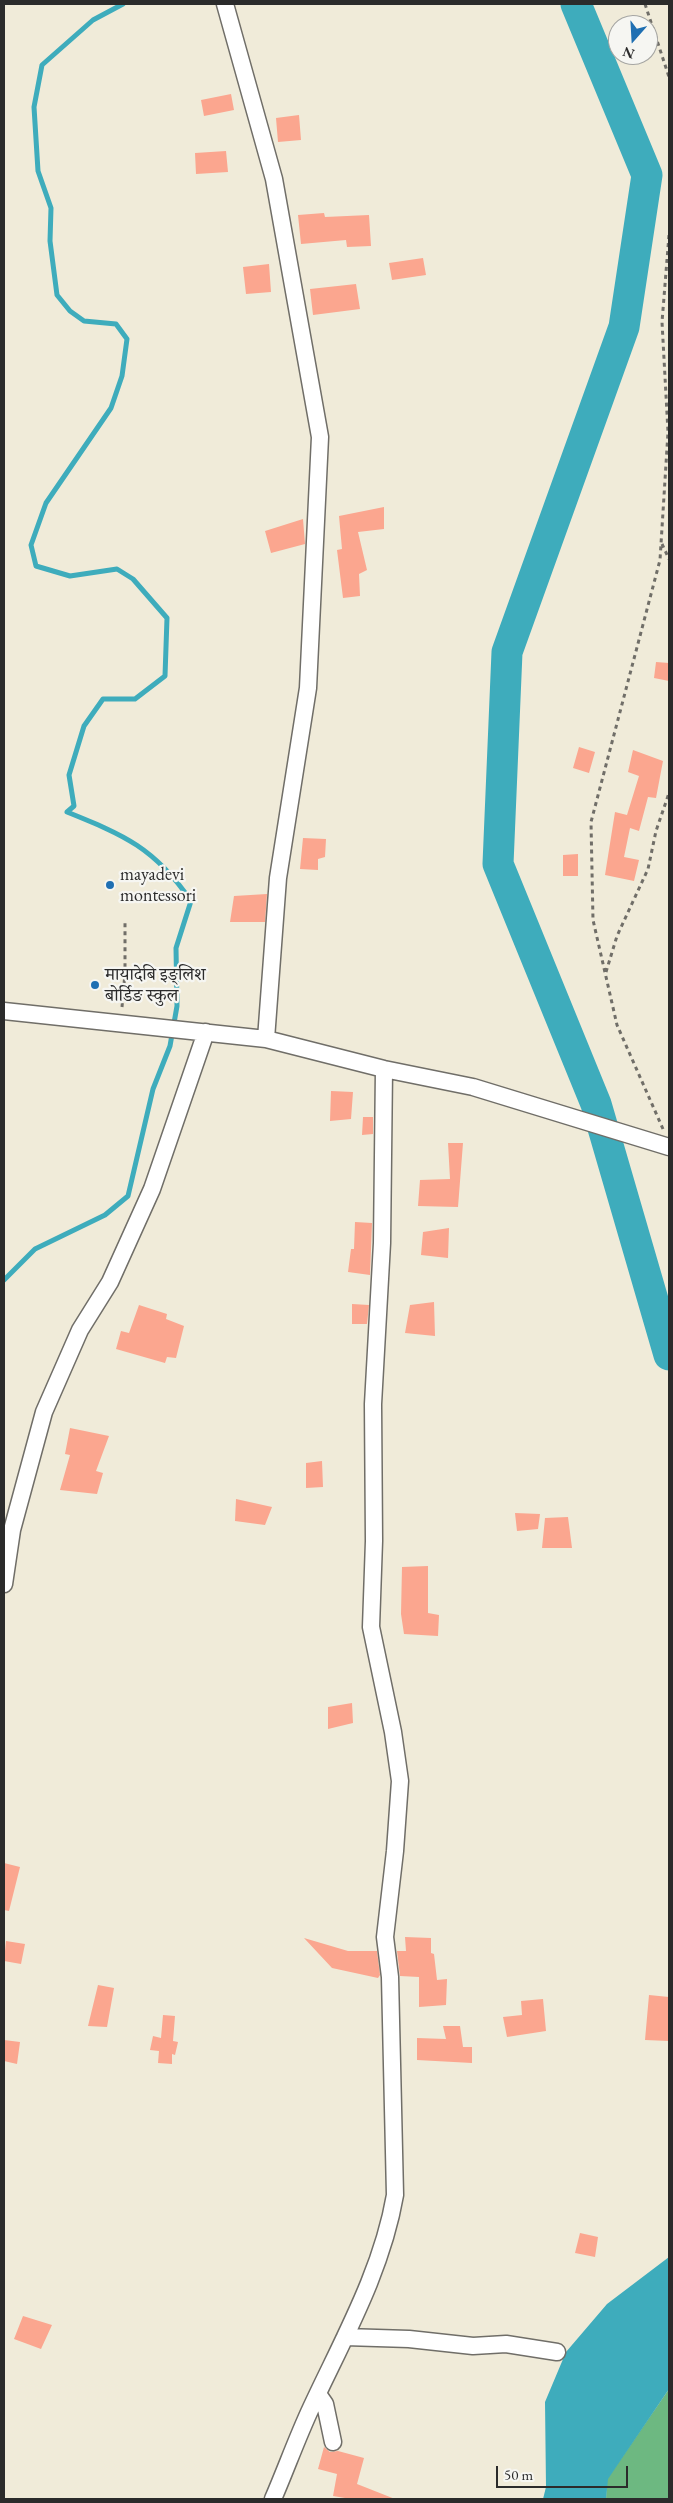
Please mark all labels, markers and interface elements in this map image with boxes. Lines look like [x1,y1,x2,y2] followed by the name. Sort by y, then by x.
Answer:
[608,15,658,65] north arrow
[620,43,637,64] text: N
[120,864,196,906] place label: mayadevi montessori
[104,879,116,891] marker: mayadevi montessori
[105,964,206,1006] place label: मायादेबि इङ्लिश बोर्डिङ स्कुल
[89,979,101,991] marker: मायादेबि इङ्लिश बोर्डिङ स्कुल
[498,2456,630,2488] scale bar
[504,2465,533,2484] text: 50 m

